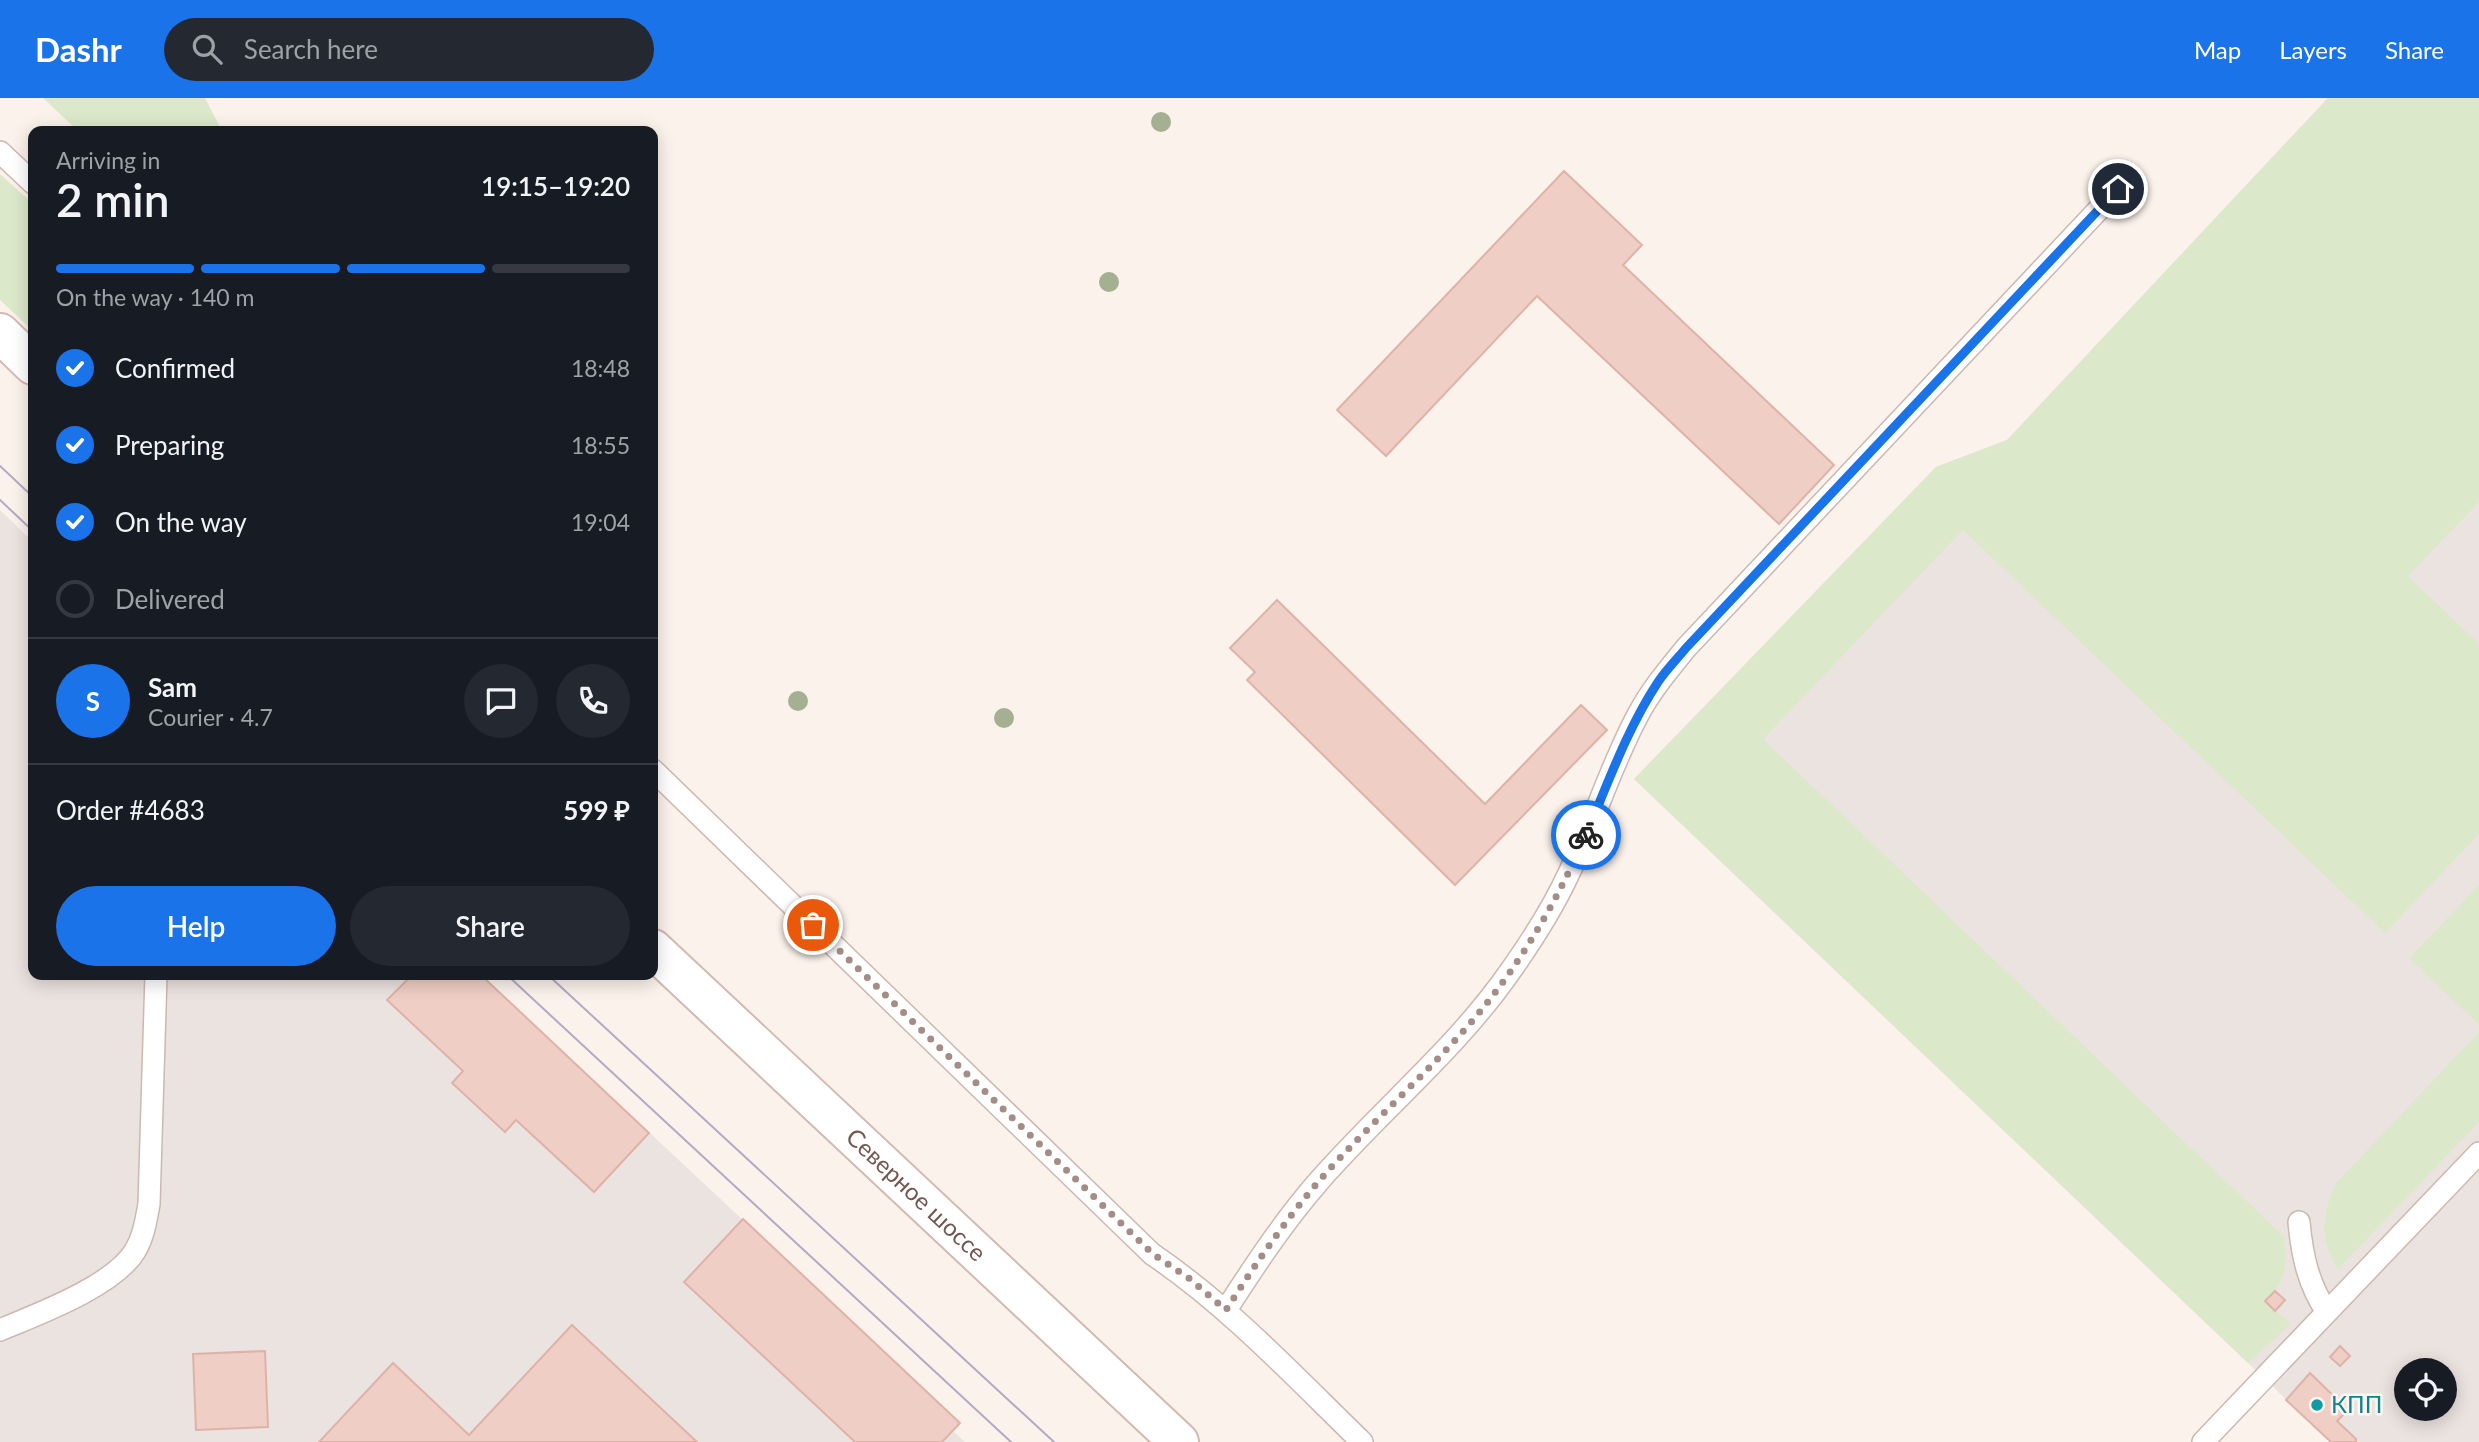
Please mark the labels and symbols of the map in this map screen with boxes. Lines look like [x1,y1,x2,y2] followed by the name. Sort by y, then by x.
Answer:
[2088,159,2148,219] pin
[1551,800,1621,870] courier
[783,895,843,955] pin
[841,1122,993,1267] street label: Северное шоссе
[2331,1389,2382,1418] place label: КПП
[2309,1397,2325,1413] marker: КПП

